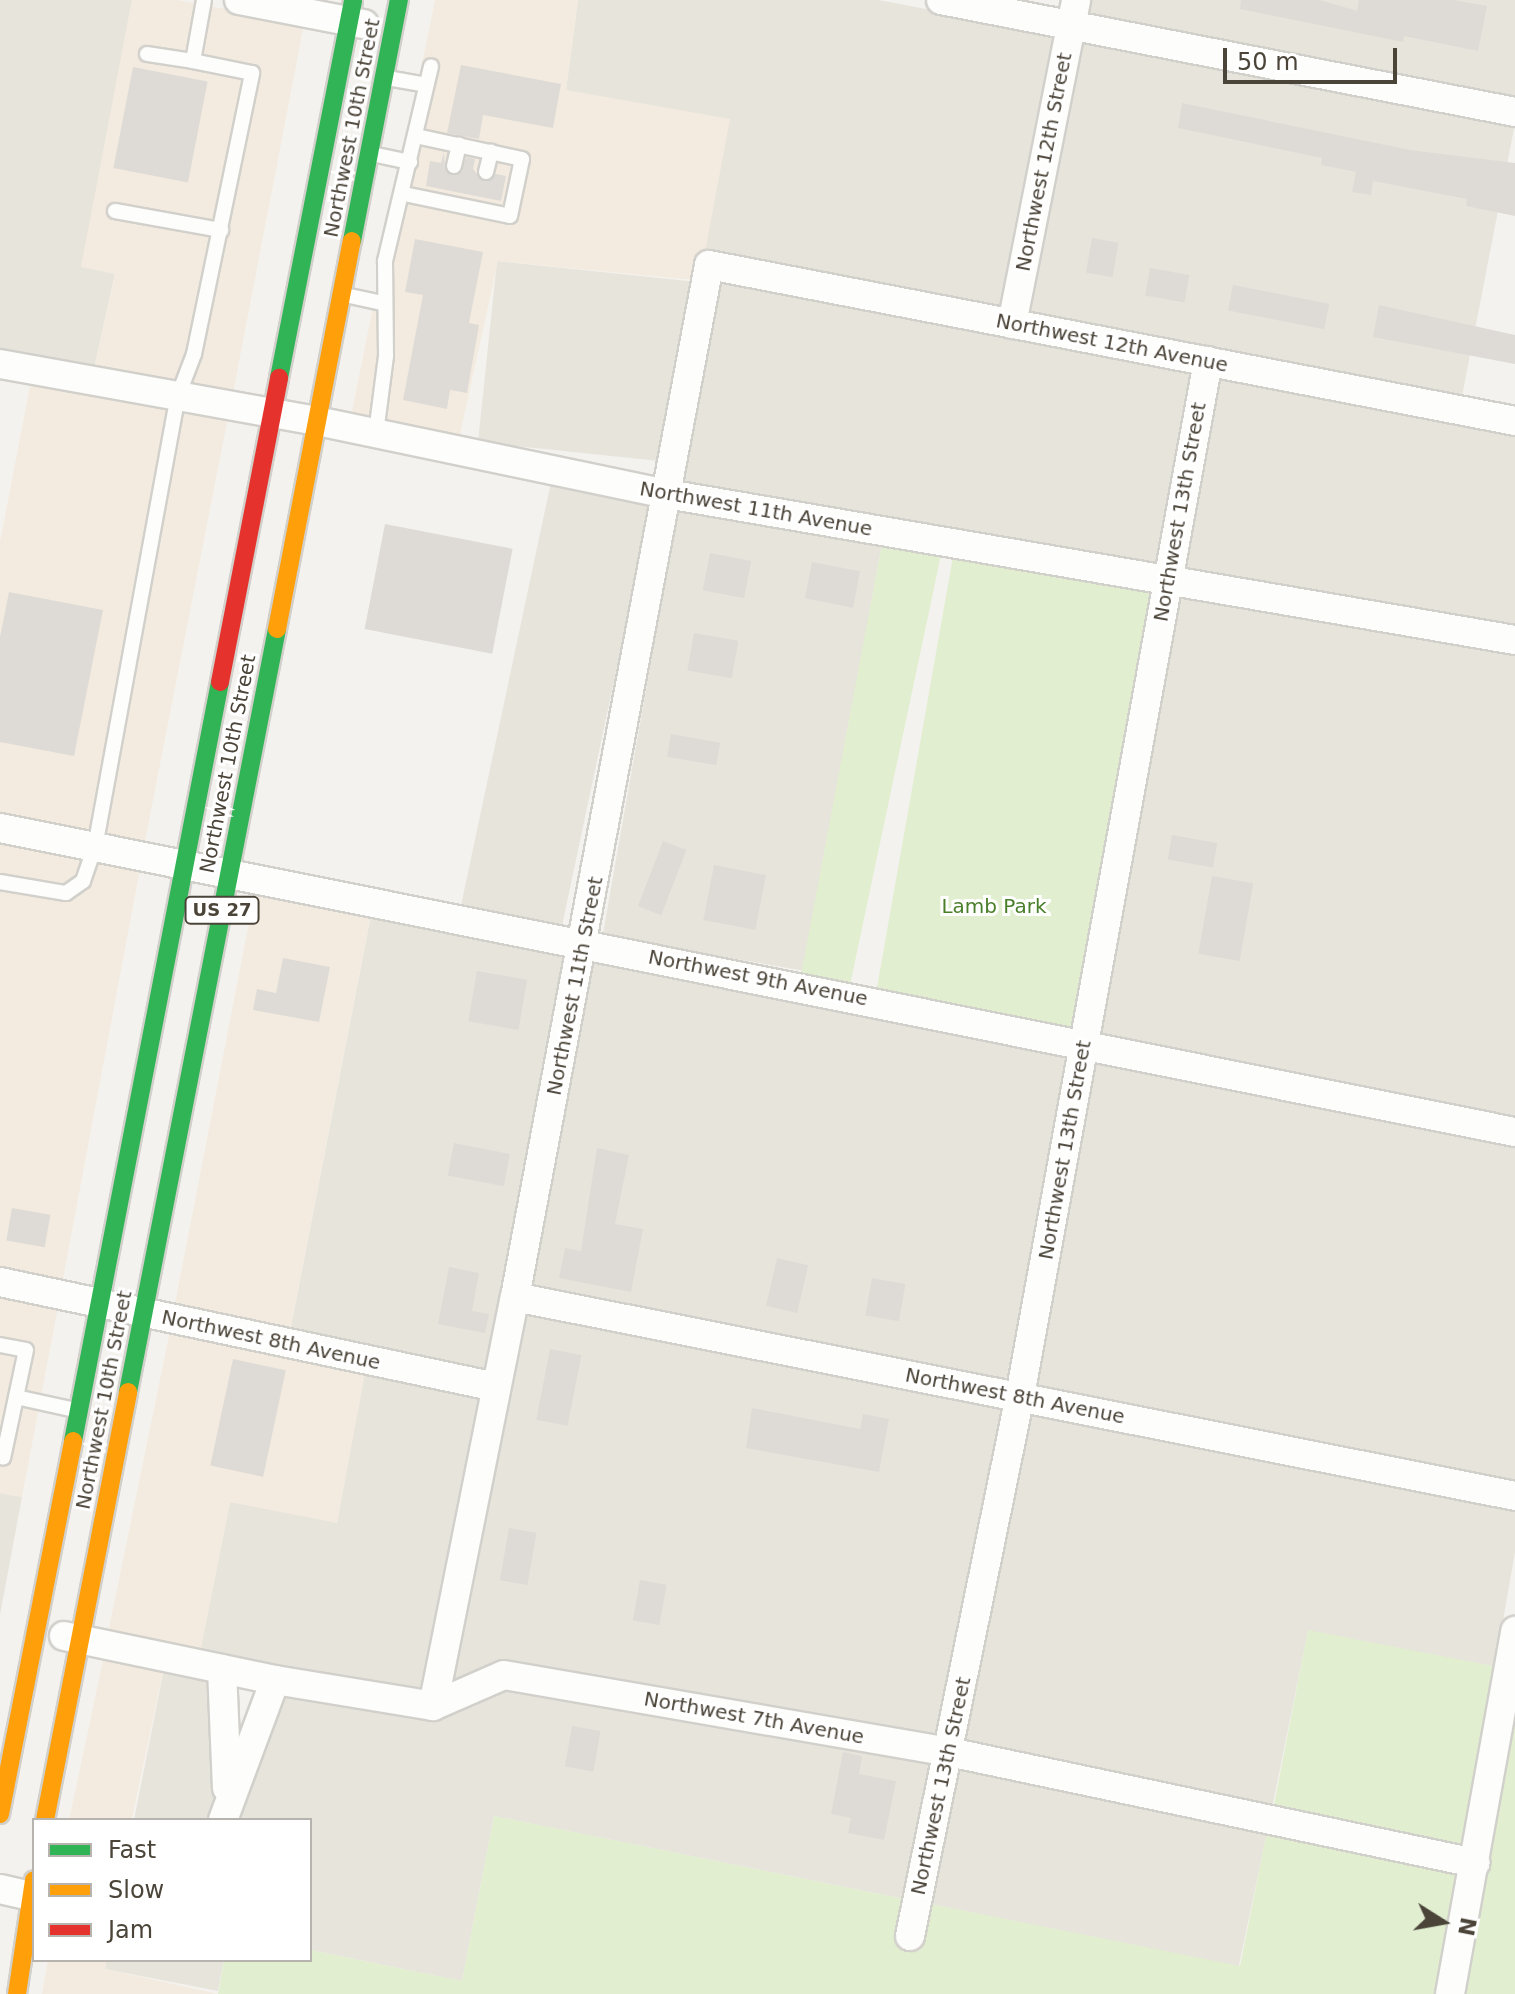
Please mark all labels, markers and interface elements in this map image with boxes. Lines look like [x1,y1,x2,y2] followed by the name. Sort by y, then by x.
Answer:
[319,17,385,239] street label: Northwest 10th Street
[1227,32,1401,82] scale bar
[1237,48,1299,76] text: 50 m
[1011,51,1077,273] street label: Northwest 12th Street
[994,309,1230,377] street label: Northwest 12th Avenue
[1149,400,1211,624] street label: Northwest 13th Street
[638,477,874,541] street label: Northwest 11th Avenue
[195,653,261,875] street label: Northwest 10th Street
[542,875,608,1097] street label: Northwest 11th Street
[941,894,1047,918] park label: Lamb Park
[184,896,260,924] road number: US 27
[646,945,870,1011] street label: Northwest 9th Avenue
[1034,1038,1096,1262] street label: Northwest 13th Street
[71,1289,137,1511] street label: Northwest 10th Street
[159,1305,383,1375] street label: Northwest 8th Avenue
[903,1363,1127,1429] street label: Northwest 8th Avenue
[906,1675,976,1897] street label: Northwest 13th Street
[642,1687,866,1749] street label: Northwest 7th Avenue
[32,1818,312,1962] legend
[108,1836,156,1864] text: Fast
[108,1876,164,1904] text: Slow
[1403,1882,1483,1962] north arrow
[1453,1915,1481,1938] text: N
[108,1916,153,1944] text: Jam

